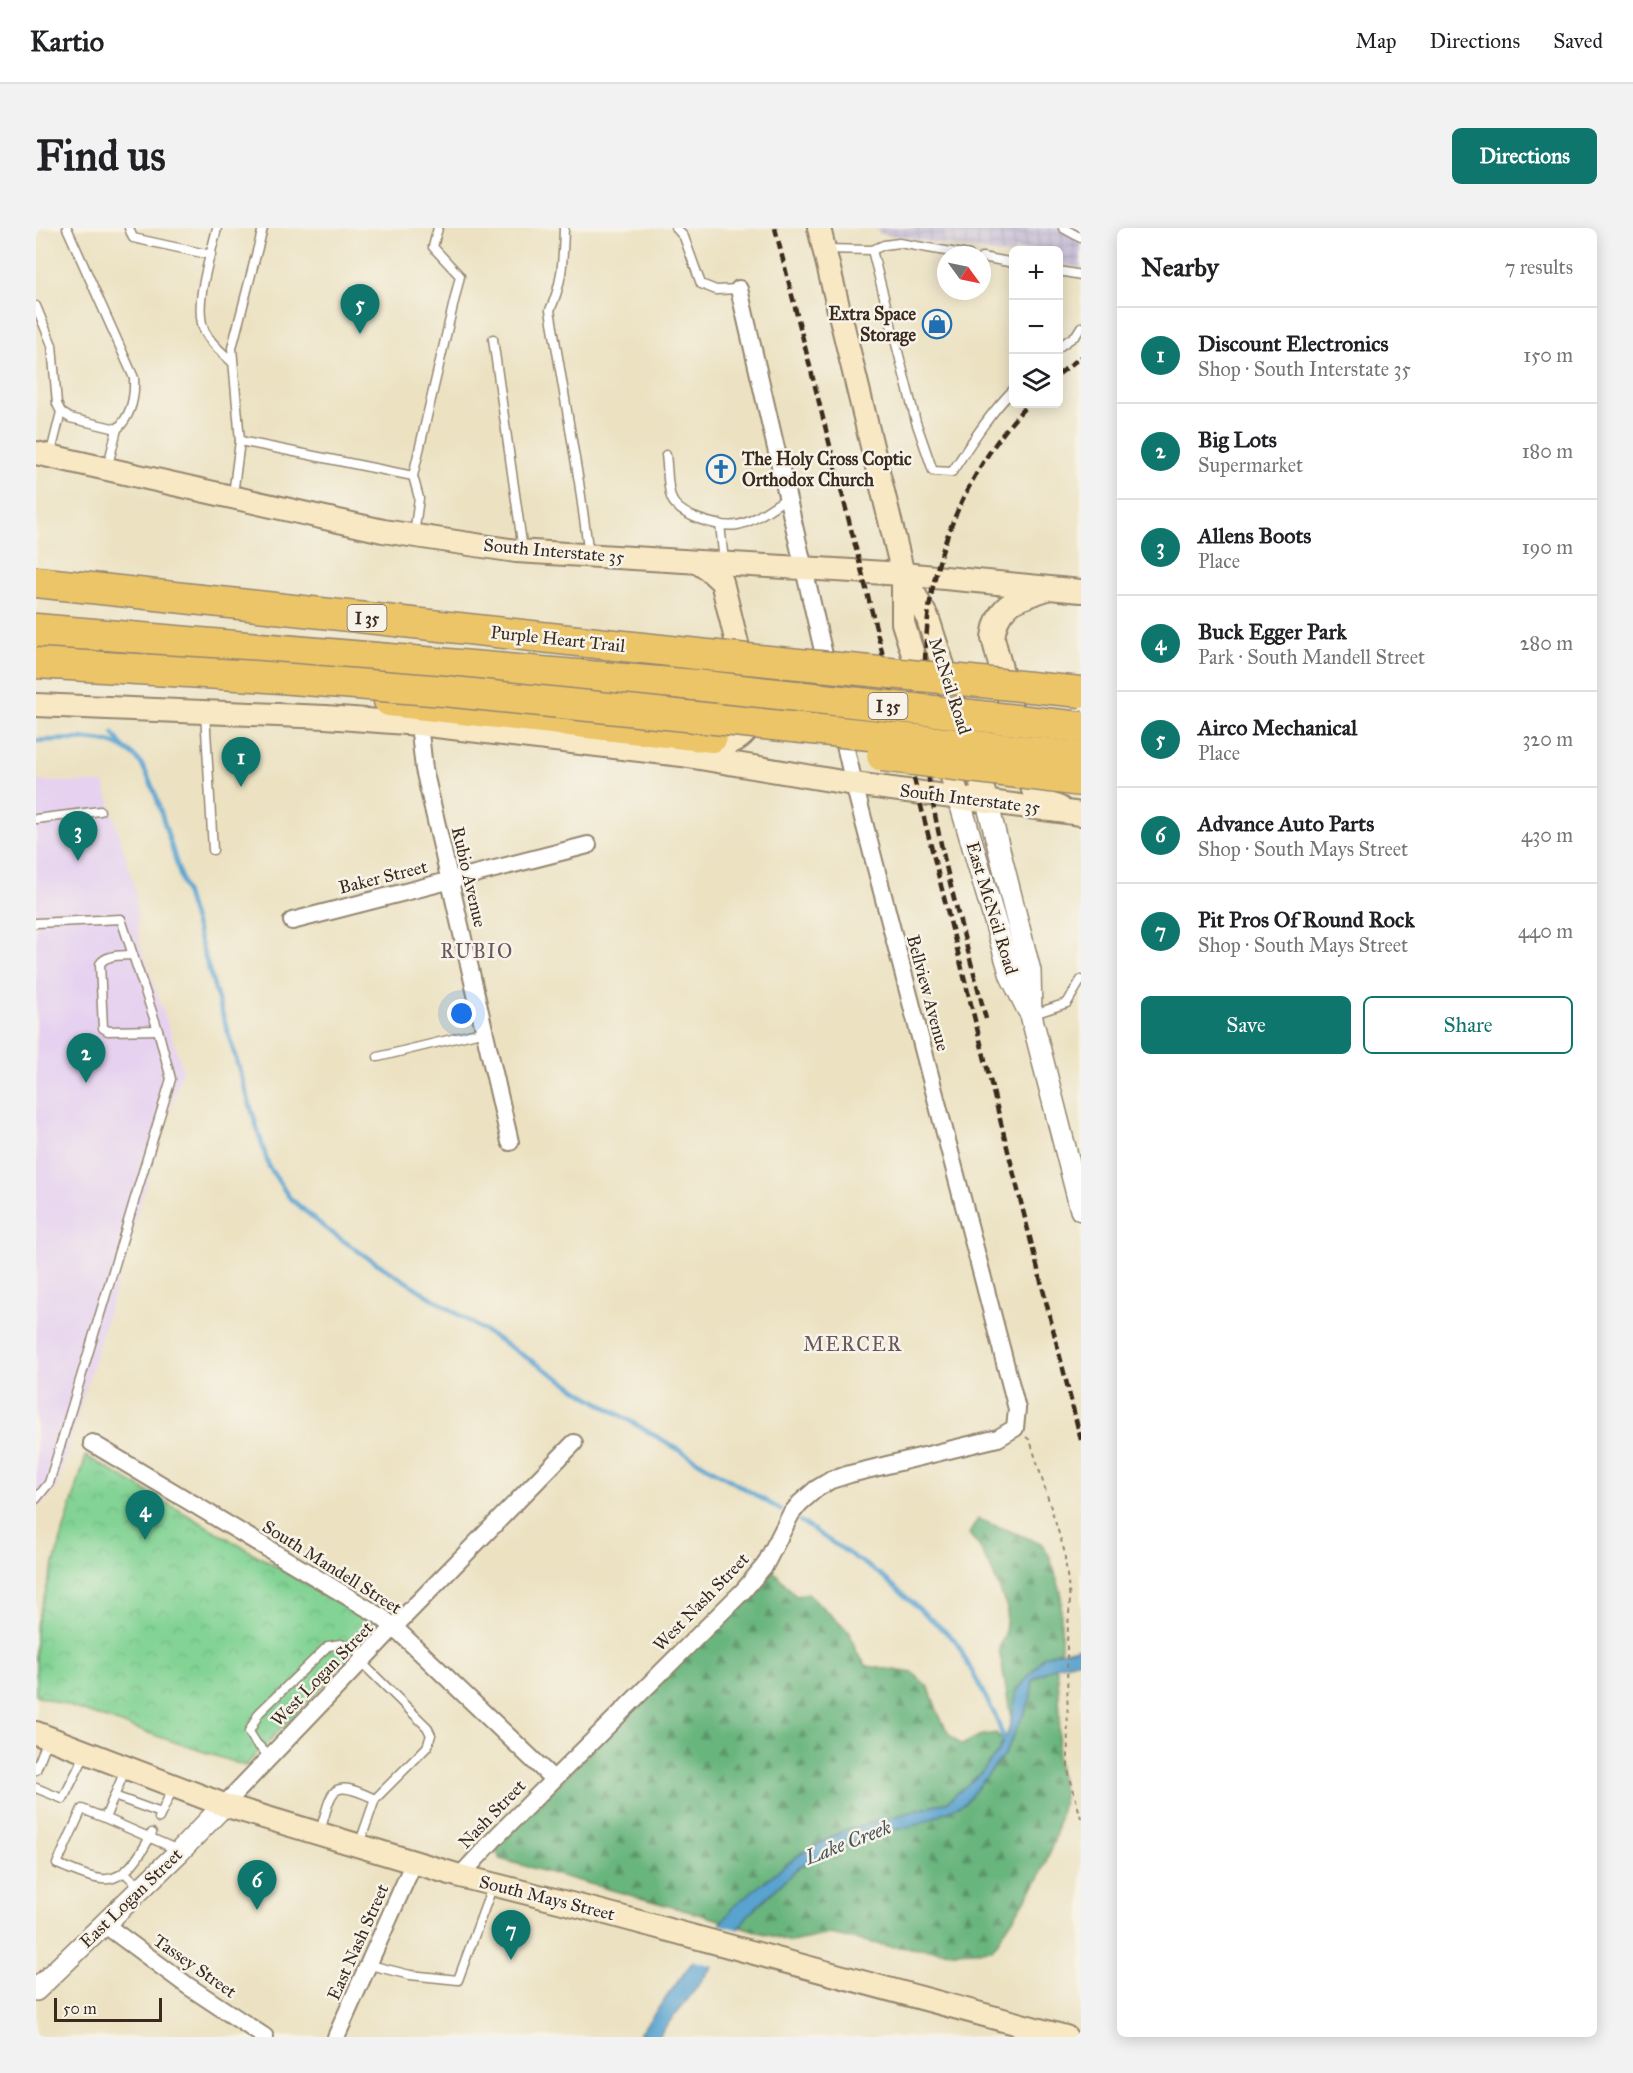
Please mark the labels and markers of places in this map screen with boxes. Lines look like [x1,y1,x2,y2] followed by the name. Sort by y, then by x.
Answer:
[340,285,380,334] pin: 5
[828,303,916,347] place label: Extra Space Storage
[921,308,953,340] shop icon: Extra Space Storage
[741,448,912,491] place label: The Holy Cross Coptic Orthodox Church
[705,453,737,485] church icon: The Holy Cross Coptic Orthodox Church
[222,738,260,787] pin: 1
[58,812,98,861] pin: 3
[67,1034,106,1083] pin: 2
[126,1490,164,1540] pin: 4
[238,1860,276,1910] pin: 6
[492,1910,530,1960] pin: 7

